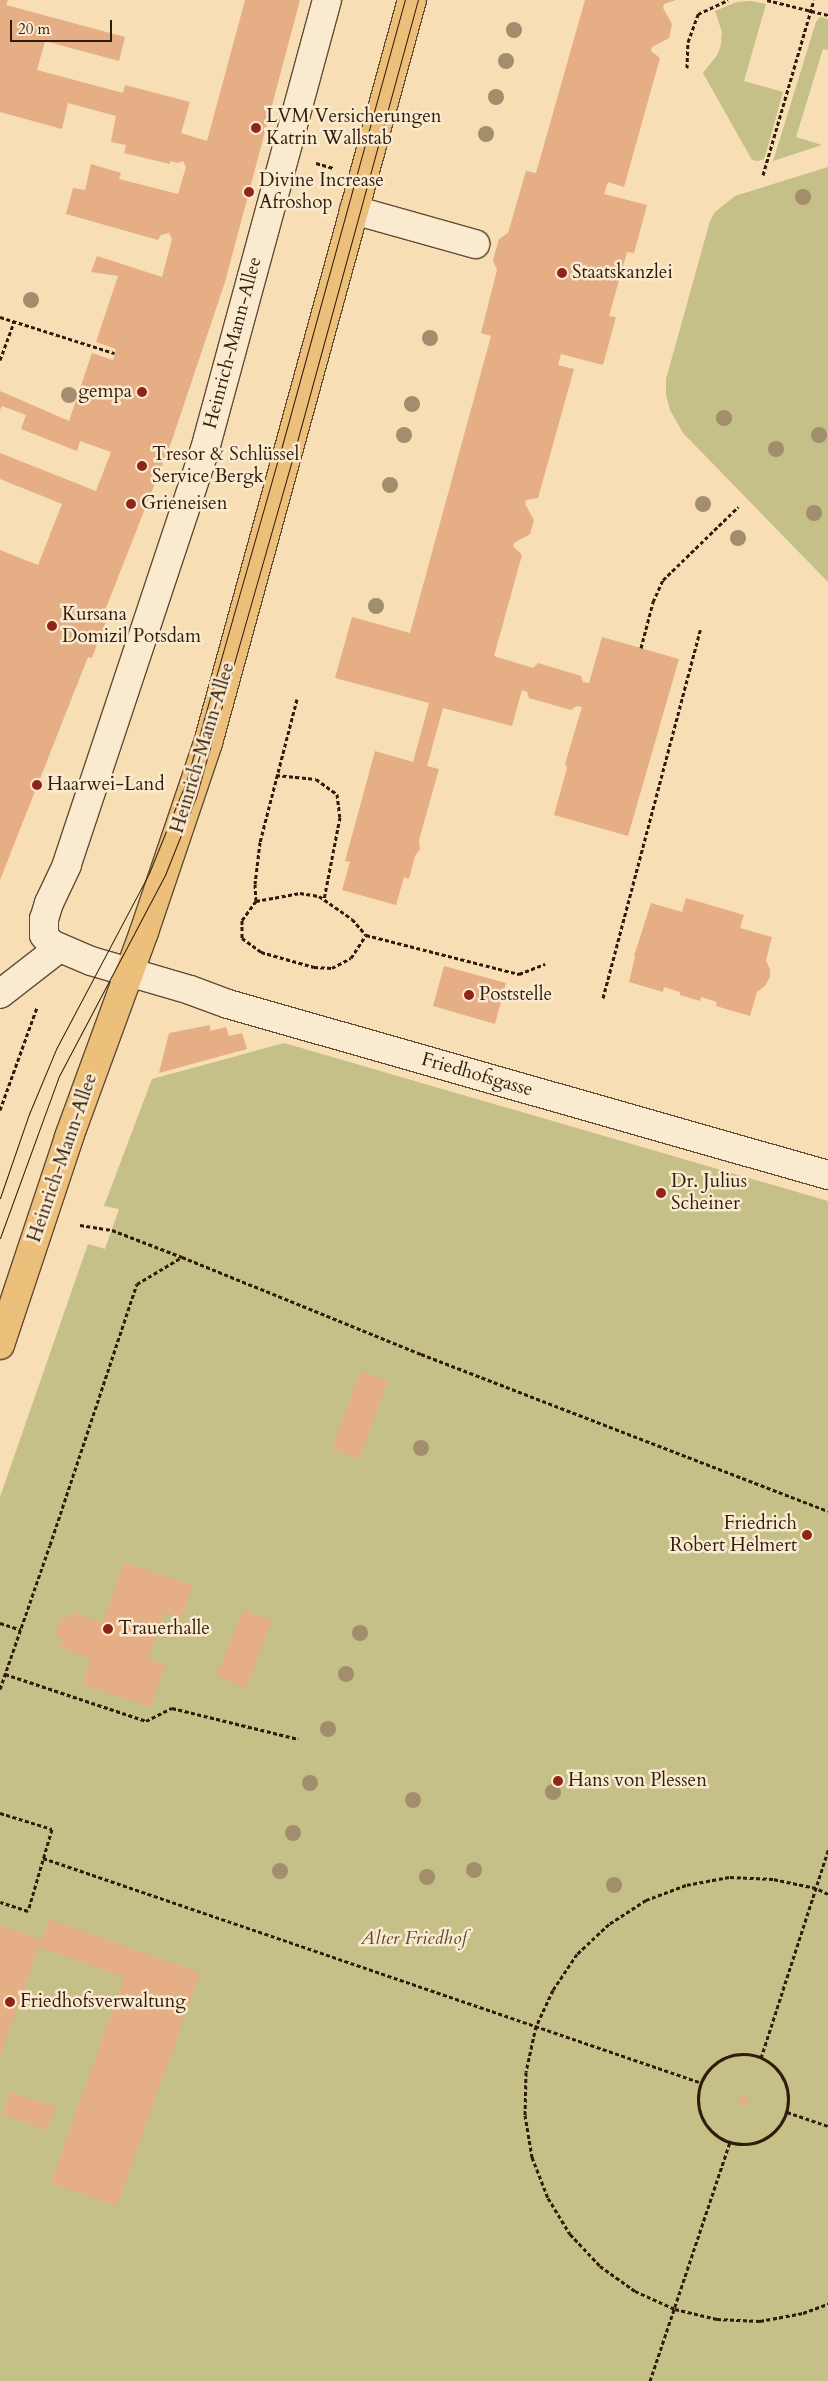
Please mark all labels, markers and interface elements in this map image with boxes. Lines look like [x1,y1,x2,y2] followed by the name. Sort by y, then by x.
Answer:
[12,10,115,42] scale bar
[18,19,50,39] text: 20 m
[266,106,442,150] place label: LVM Versicherungen Katrin Wallstab
[250,122,262,134] marker: LVM Versicherungen Katrin Wallstab
[259,170,384,214] place label: Divine Increase Afroshop
[243,186,255,198] marker: Divine Increase Afroshop
[199,255,267,431] street label: Heinrich-Mann-Allee
[572,262,673,284] place label: Staatskanzlei
[556,267,568,279] marker: Staatskanzlei
[78,381,132,403] place label: gempa
[136,386,148,398] marker: gempa
[152,444,299,488] place label: Tresor & Schlüssel Service Bergk
[136,460,148,472] marker: Tresor & Schlüssel Service Bergk
[141,493,227,515] place label: Grieneisen
[125,498,137,510] marker: Grieneisen
[62,604,201,648] place label: Kursana Domizil Potsdam
[46,620,58,632] marker: Kursana Domizil Potsdam
[166,660,240,836] street label: Heinrich-Mann-Allee
[47,774,165,796] place label: Haarwei-Land
[31,779,43,791] marker: Haarwei-Land
[479,984,552,1006] place label: Poststelle
[463,989,475,1001] marker: Poststelle
[419,1048,535,1102] street label: Friedhofsgasse
[23,1071,103,1245] street label: Heinrich-Mann-Allee
[671,1171,747,1215] place label: Dr. Julius Scheiner
[655,1187,667,1199] marker: Dr. Julius Scheiner
[670,1513,797,1557] place label: Friedrich Robert Helmert
[801,1529,813,1541] marker: Friedrich Robert Helmert
[118,1618,210,1640] place label: Trauerhalle
[102,1623,114,1635] marker: Trauerhalle
[568,1770,707,1792] place label: Hans von Plessen
[552,1775,564,1787] marker: Hans von Plessen
[361,1928,467,1950] park label: Alter Friedhof
[20,1991,186,2013] place label: Friedhofsverwaltung
[4,1996,16,2008] marker: Friedhofsverwaltung

